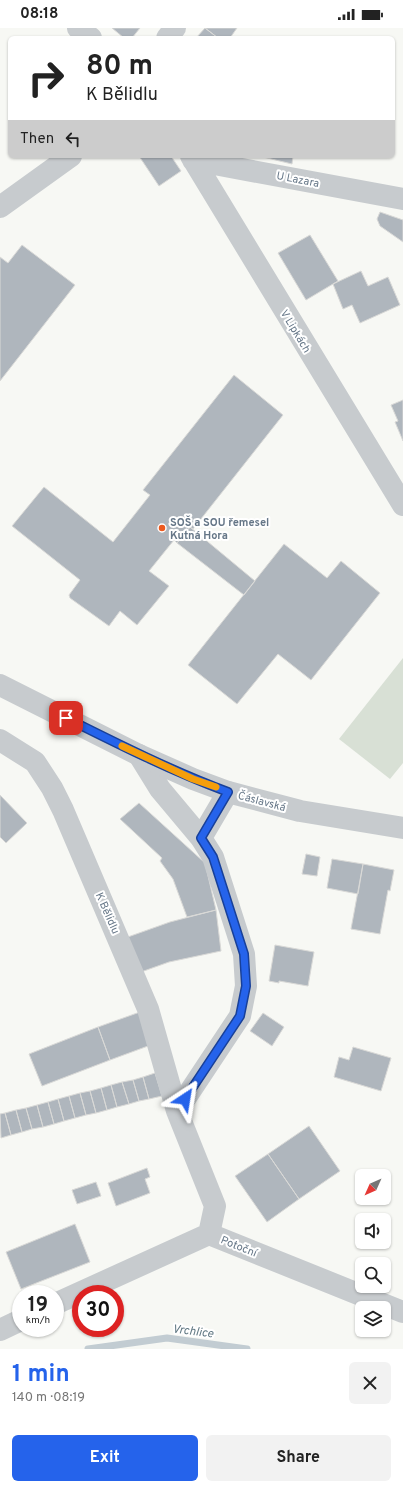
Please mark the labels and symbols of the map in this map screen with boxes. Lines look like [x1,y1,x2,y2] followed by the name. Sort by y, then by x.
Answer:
[275,169,321,191] street label: U Lazara
[277,307,313,356] street label: V Lipkách
[170,515,269,543] place label: SOŠ a SOU řemesel Kutná Hora
[157,523,167,533] marker: SOŠ a SOU řemesel Kutná Hora
[49,701,83,735] pin
[236,788,288,815] street label: Čáslavská
[92,890,122,936] street label: K Bělidlu
[164,1078,206,1120] position arrow
[355,1169,391,1205] north arrow
[218,1233,260,1261] street label: Potoční
[72,1285,124,1337] speed limit sign: 30
[171,1322,215,1343] water label: Vrchlice

